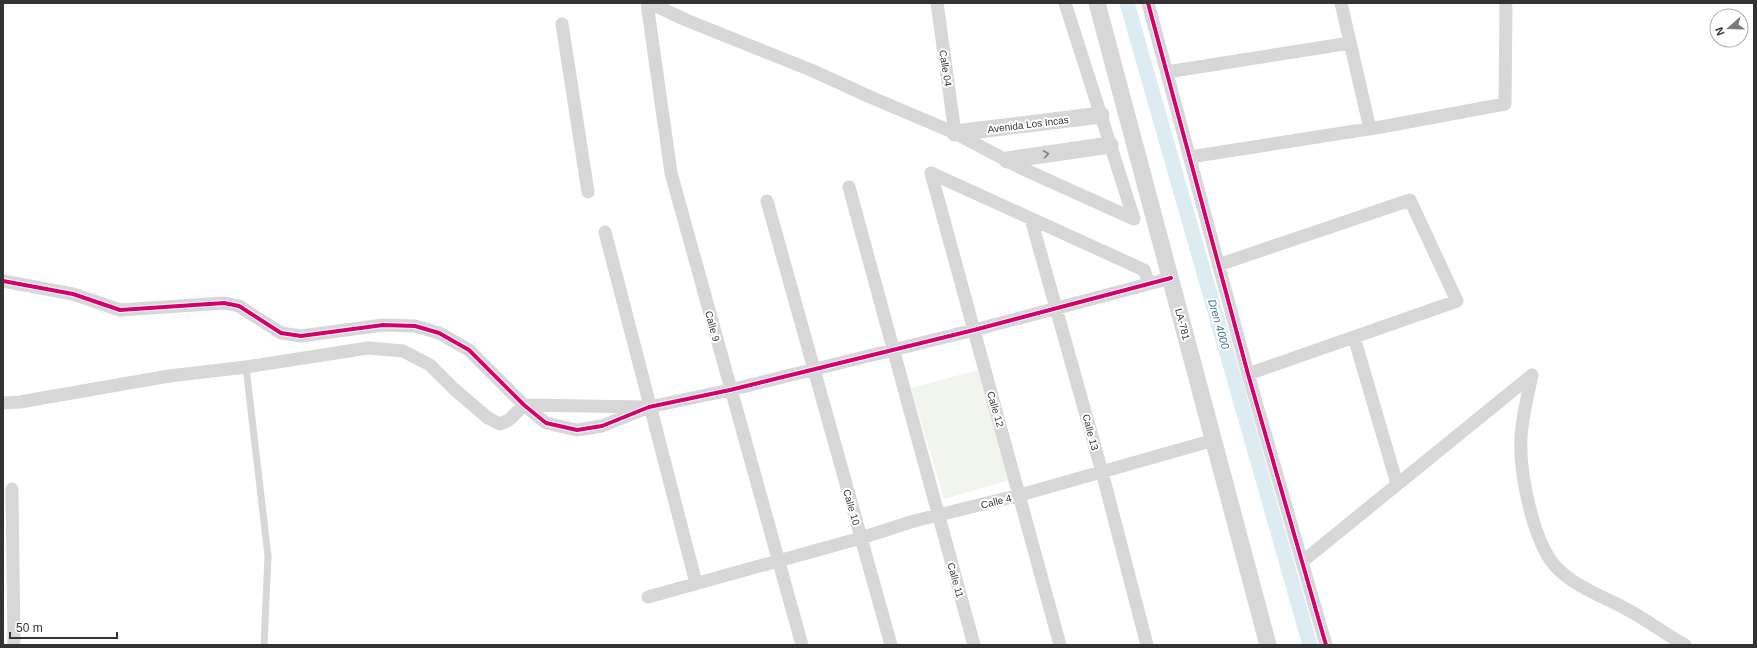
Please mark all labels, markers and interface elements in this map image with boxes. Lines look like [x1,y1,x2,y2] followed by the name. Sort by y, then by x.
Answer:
[1709,8,1749,48] north arrow
[1713,26,1727,37] text: N
[937,49,954,87] street label: Calle 04
[987,114,1069,135] street label: Avenida Los Incas
[1043,150,1049,159] one-way arrow
[1206,298,1232,351] water label: Dren 4000
[1173,307,1192,342] street label: LA-781
[703,310,722,343] street label: Calle 9
[985,390,1006,429] street label: Calle 12
[1080,413,1101,452] street label: Calle 13
[841,488,862,527] street label: Calle 10
[980,492,1013,511] street label: Calle 4
[945,561,966,599] street label: Calle 11
[10,614,117,640] scale bar
[16,621,43,635] text: 50 m

